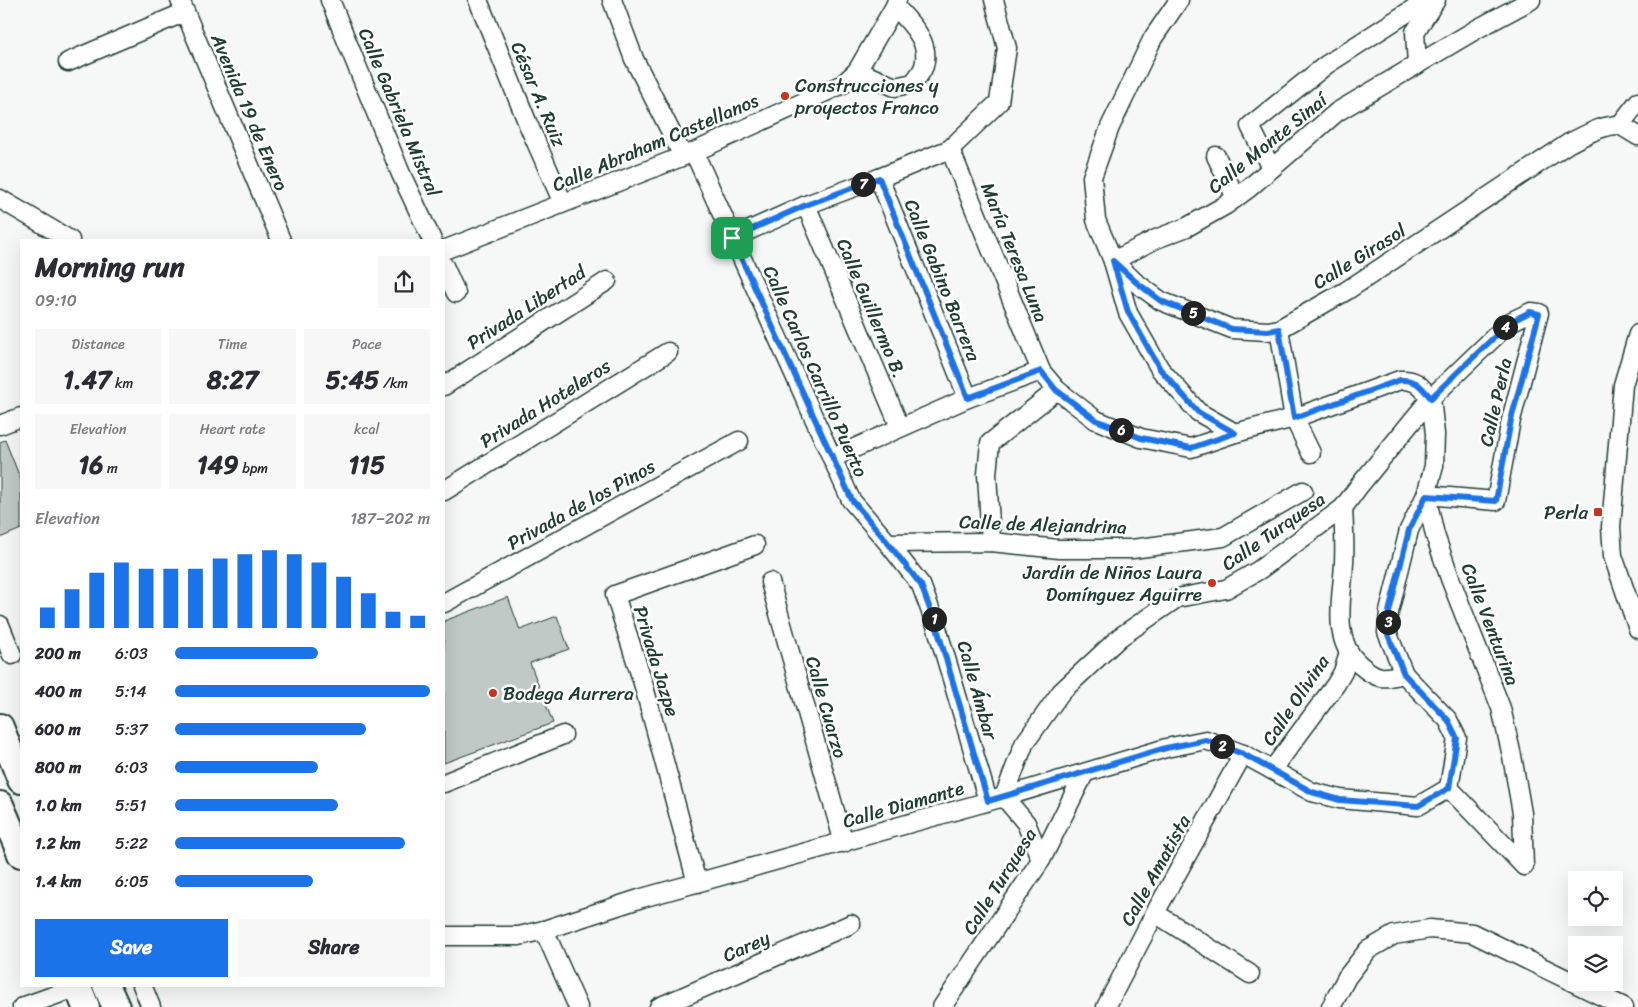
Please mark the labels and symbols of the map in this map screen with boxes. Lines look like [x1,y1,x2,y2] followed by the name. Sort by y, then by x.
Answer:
[349,23,450,202] street label: Calle Gabriela Mistral
[201,27,298,196] street label: Avenida 19 de Enero
[502,36,576,153] street label: César A. Ruiz
[794,69,939,124] place label: Construcciones y proyectos Franco
[1200,83,1337,202] street label: Calle Monte Sinaí
[547,84,764,201] street label: Calle Abraham Castellanos
[779,90,791,102] marker: Construcciones y proyectos Franco
[850,172,876,196] pin: 7
[971,177,1058,328] street label: María Teresa Luna
[895,194,990,367] street label: Calle Gabino Barrera
[1306,214,1413,298] street label: Calle Girasol
[711,217,753,259] pin
[827,233,916,383] street label: Calle Guillermo B.
[460,255,594,358] street label: Privada Libertad
[754,260,877,483] street label: Calle Carlos Carrillo Puerto
[1180,300,1206,326] pin: 5
[1492,314,1518,340] pin: 4
[473,350,618,457] street label: Privada Hoteleros
[1469,354,1522,450] street label: Calle Perla
[1108,418,1134,442] pin: 6
[501,450,662,559] street label: Privada de los Pinos
[1214,483,1333,580] street label: Calle Turquesa
[1544,496,1588,529] place label: Perla
[959,505,1128,544] street label: Calle de Alejandrina
[1592,506,1604,518] marker: Perla
[1022,556,1202,611] place label: Jardín de Niños Laura Domínguez Aguirre
[1452,558,1529,691] street label: Calle Venturina
[1206,577,1218,589] marker: Jardín de Niños Laura Domínguez Aguirre
[624,601,689,721] street label: Privada Jazpe
[922,606,946,632] pin: 1
[1376,610,1400,634] pin: 3
[948,637,1008,745] street label: Calle Ámbar
[1253,648,1338,753] street label: Calle Olivina
[796,652,857,762] street label: Calle Cuarzo
[503,677,634,710] place label: Bodega Aurrera
[487,687,499,699] marker: Bodega Aurrera
[1210,734,1234,758] pin: 2
[839,771,968,838] street label: Calle Diamante
[1111,808,1200,932] street label: Calle Amatista
[953,821,1046,941] street label: Calle Turquesa
[717,921,775,971] street label: Carey

